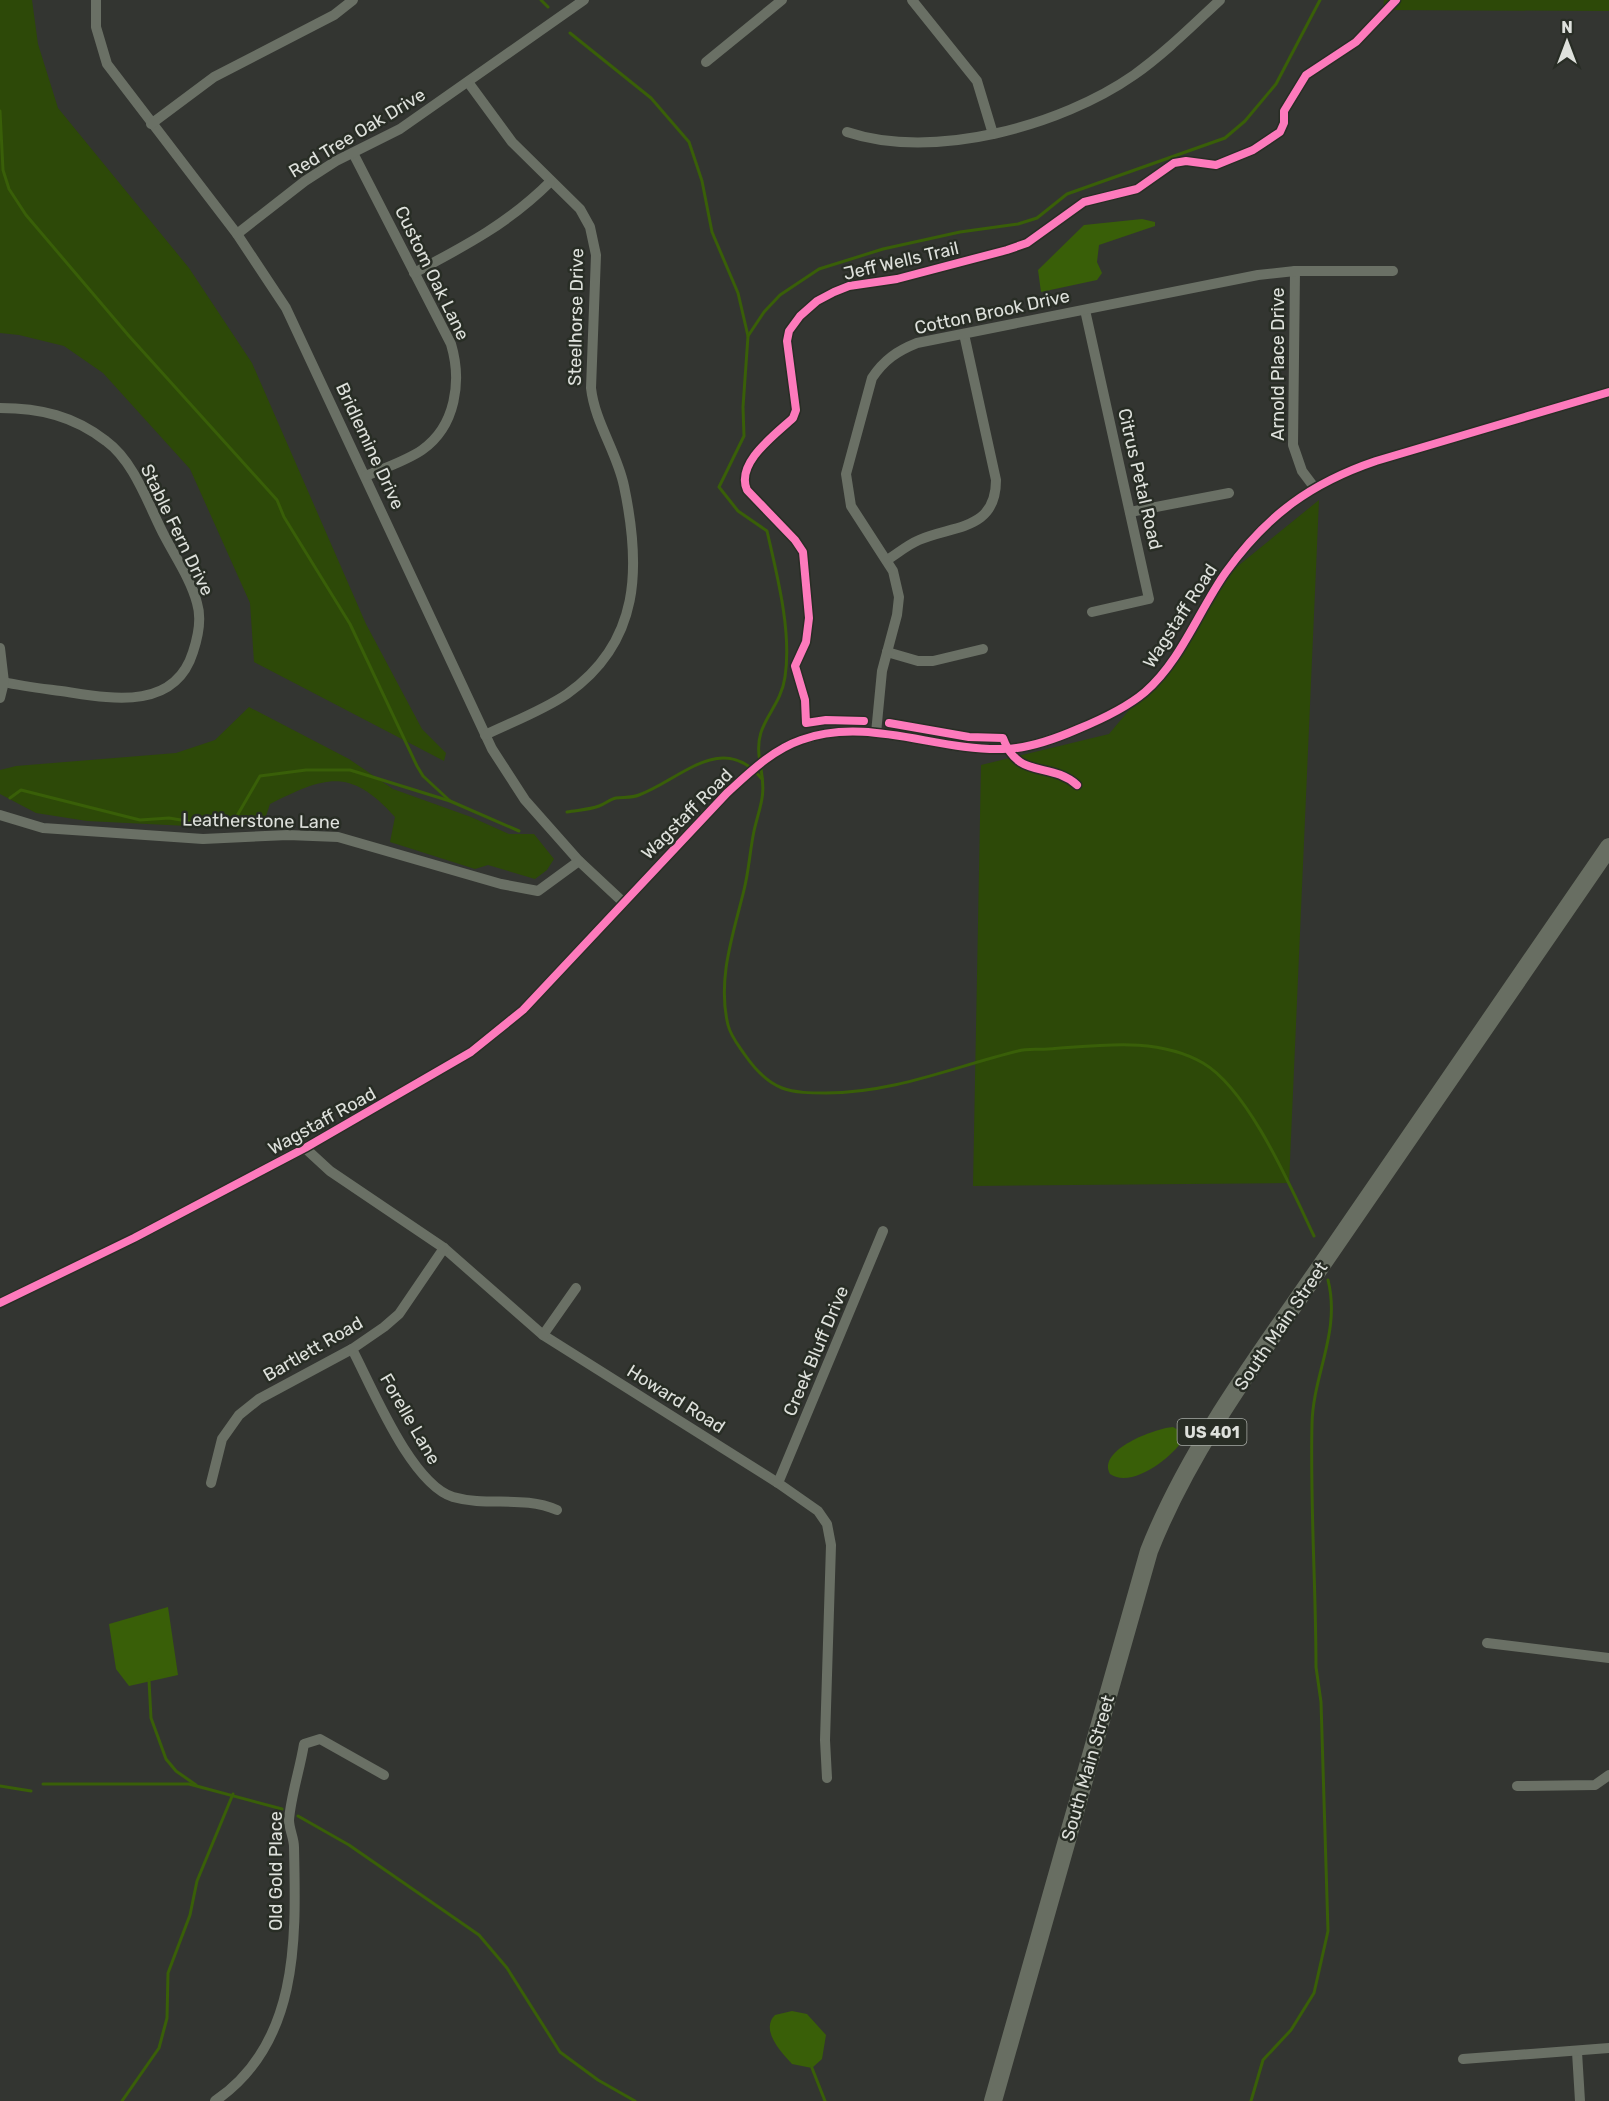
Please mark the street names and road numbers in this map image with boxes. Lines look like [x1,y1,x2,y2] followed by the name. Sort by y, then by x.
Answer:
[285,84,429,182] street label: Red Tree Oak Drive
[390,202,474,344] street label: Custom Oak Lane
[841,237,961,285] street label: Jeff Wells Trail
[564,248,588,386] street label: Steelhorse Drive
[912,285,1072,339] street label: Cotton Brook Drive
[1267,287,1289,441] street label: Arnold Place Drive
[331,379,409,513] street label: Bridlemine Drive
[1113,406,1167,552] street label: Citrus Petal Road
[136,461,218,599] street label: Stable Fern Drive
[1138,560,1222,672] street label: Wagstaff Road
[637,764,737,864] street label: Wagstaff Road
[182,809,340,833] street label: Leatherstone Lane
[264,1082,380,1160] street label: Wagstaff Road
[1230,1257,1332,1395] street label: South Main Street
[779,1283,853,1419] street label: Creek Bluff Drive
[259,1312,367,1386] street label: Bartlett Road
[623,1360,729,1438] street label: Howard Road
[375,1369,445,1469] street label: Forelle Lane
[1178,1419,1246,1445] road number: US 401
[1057,1693,1119,1843] street label: South Main Street
[265,1811,287,1931] street label: Old Gold Place

